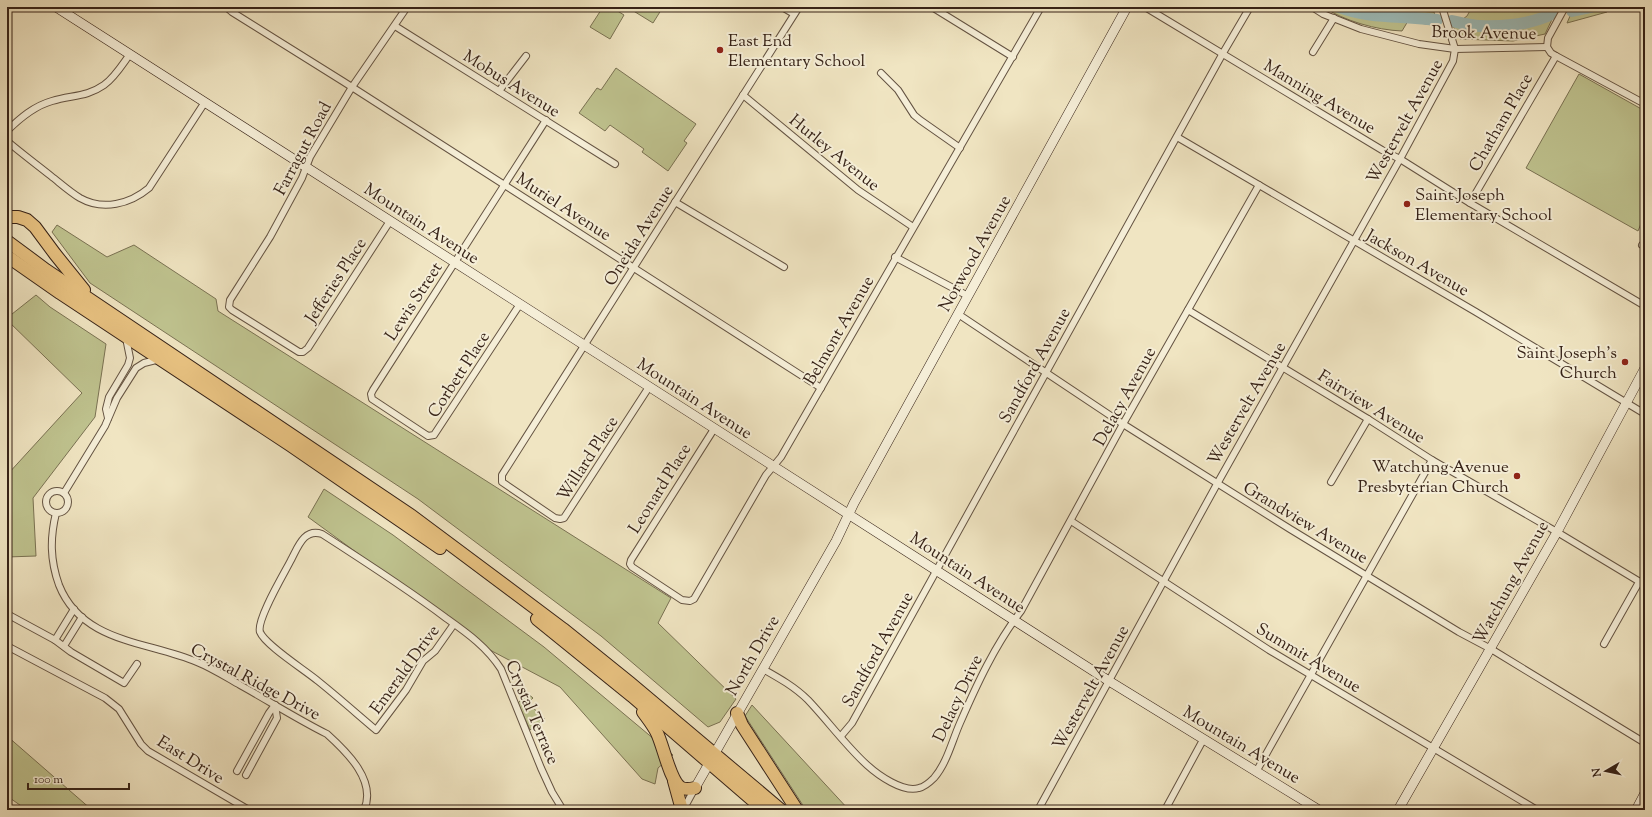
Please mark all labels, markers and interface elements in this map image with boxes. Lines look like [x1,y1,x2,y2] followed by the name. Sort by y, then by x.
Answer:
[1431,21,1537,47] street label: Brook Avenue
[728,30,865,74] place label: East End Elementary School
[458,45,564,124] street label: Mobus Avenue
[715,45,725,55] marker: East End Elementary School
[1258,55,1380,141] street label: Manning Avenue
[1362,55,1450,189] street label: Westervelt Avenue
[1464,69,1540,177] street label: Chatham Place
[269,98,339,200] street label: Farragut Road
[783,109,884,198] street label: Hurley Avenue
[511,168,615,248] street label: Muriel Avenue
[358,178,483,271] street label: Mountain Avenue
[599,181,680,291] street label: Oneida Avenue
[1415,184,1552,228] place label: Saint Joseph Elementary School
[934,191,1018,317] street label: Norwood Avenue
[1402,199,1412,209] marker: Saint Joseph Elementary School
[1360,224,1473,303] street label: Jackson Avenue
[299,234,373,329] street label: Jefferies Place
[380,258,449,346] street label: Lewis Street
[799,272,881,390] street label: Belmont Avenue
[994,304,1077,428] street label: Sandford Avenue
[423,327,497,423] street label: Corbett Place
[1203,338,1293,470] street label: Westervelt Avenue
[1516,342,1617,386] place label: Saint Joseph's Church
[1089,343,1163,451] street label: Delacy Avenue
[631,353,756,446] street label: Mountain Avenue
[1620,357,1630,367] marker: Saint Joseph's Church
[1313,365,1429,450] street label: Fairview Avenue
[552,412,625,506] street label: Willard Place
[623,439,698,539] street label: Leonard Place
[1358,456,1509,500] place label: Watchung Avenue Presbyterian Church
[1512,471,1522,481] marker: Watchung Avenue Presbyterian Church
[1238,477,1372,571] street label: Grandview Avenue
[1468,517,1556,649] street label: Watchung Avenue
[904,527,1029,620] street label: Mountain Avenue
[837,588,920,712] street label: Sandford Avenue
[721,611,786,701] street label: North Drive
[1251,618,1365,700] street label: Summit Avenue
[365,621,446,720] street label: Emerald Drive
[1048,621,1136,755] street label: Westervelt Avenue
[186,638,324,727] street label: Crystal Ridge Drive
[928,651,990,746] street label: Delacy Drive
[498,657,564,769] street label: Crystal Terrace
[1178,701,1304,790] street label: Mountain Avenue
[152,731,228,791] street label: East Drive
[1586,751,1626,791] north arrow
[28,765,129,791] scale bar
[1588,767,1606,779] text: N
[34,771,63,789] text: 100 m

